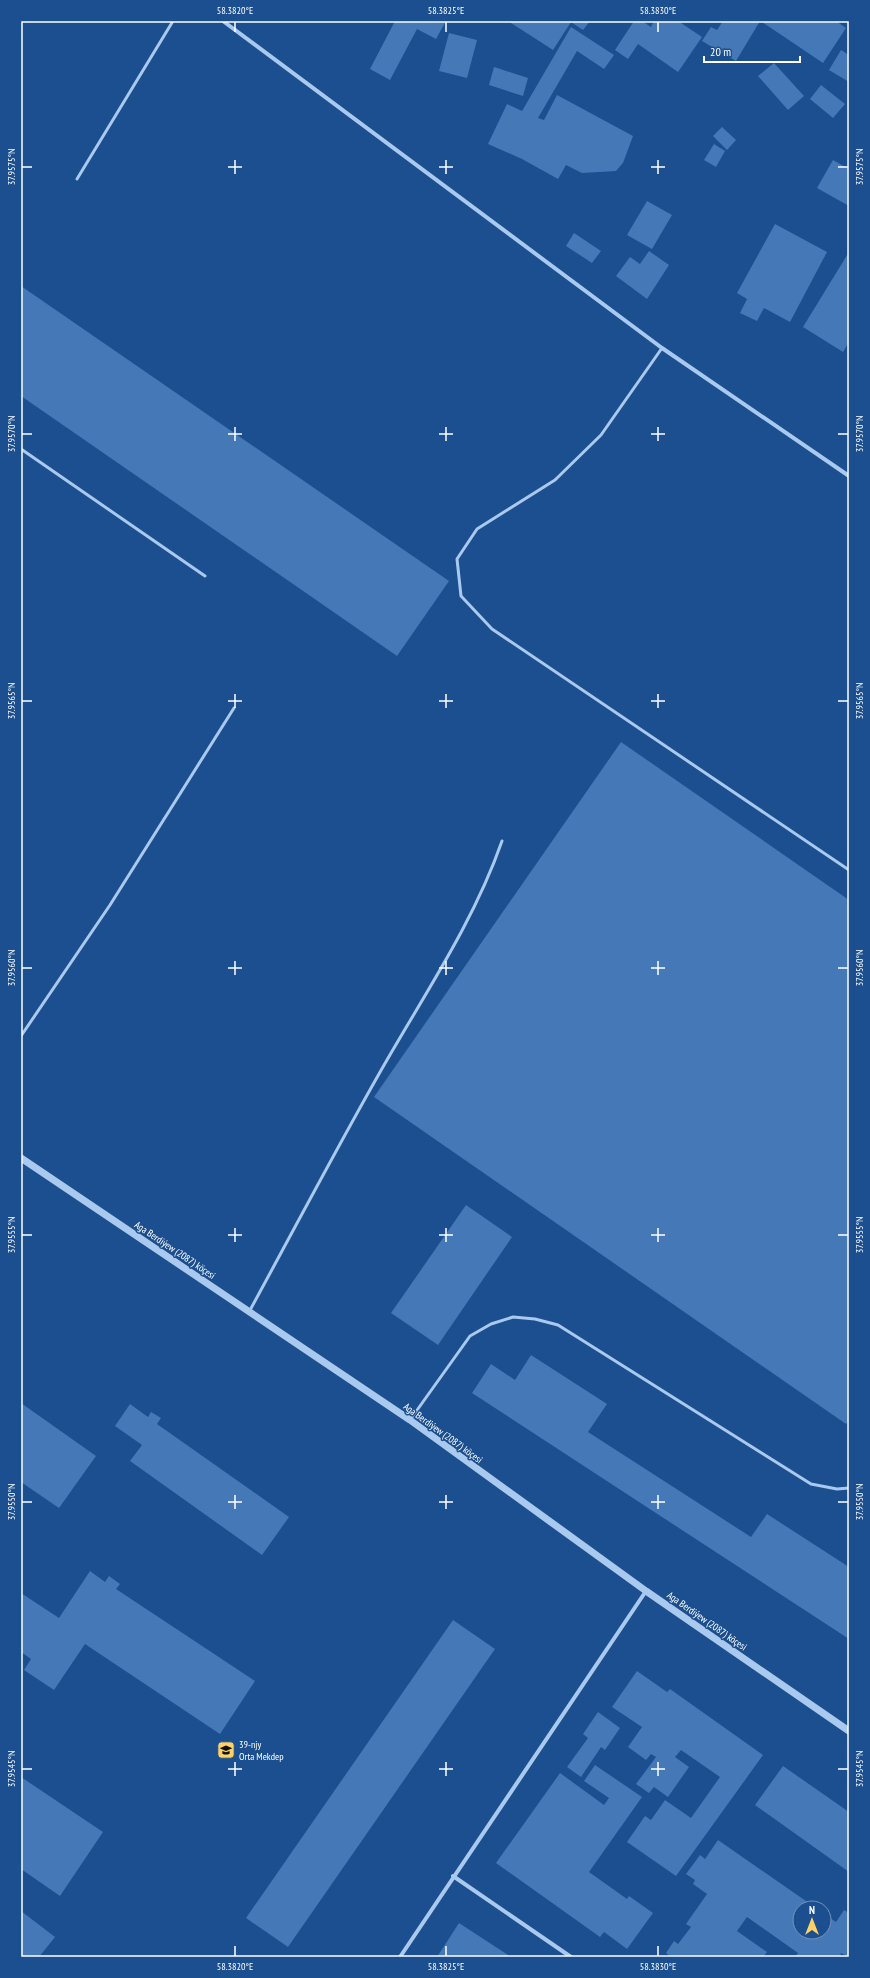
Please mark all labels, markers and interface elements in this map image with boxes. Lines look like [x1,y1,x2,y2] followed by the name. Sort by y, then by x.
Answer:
[217,4,253,17] text: 58.3820°E
[428,4,464,17] text: 58.3825°E
[640,4,676,17] text: 58.3830°E
[704,38,800,64] scale bar
[710,44,731,59] text: 20 m
[5,149,18,185] text: 37.9575°N
[853,149,866,185] text: 37.9575°N
[5,416,18,452] text: 37.9570°N
[853,416,866,452] text: 37.9570°N
[5,683,18,719] text: 37.9565°N
[853,683,866,719] text: 37.9565°N
[5,950,18,986] text: 37.9560°N
[853,950,866,986] text: 37.9560°N
[5,1217,18,1253] text: 37.9555°N
[853,1217,866,1253] text: 37.9555°N
[132,1218,218,1282] street label: Aga Berdiýew (2087) köçesi
[401,1400,485,1466] street label: Aga Berdiýew (2087) köçesi
[5,1484,18,1520] text: 37.9550°N
[853,1484,866,1520] text: 37.9550°N
[664,1589,750,1653] street label: Aga Berdiýew (2087) köçesi
[239,1738,284,1763] place label: 39-njy Orta Mekdep
[216,1740,236,1760] school or university icon: 39-njy Orta Mekdep
[5,1751,18,1787] text: 37.9545°N
[853,1751,866,1787] text: 37.9545°N
[792,1900,832,1940] north arrow
[809,1903,815,1917] text: N
[217,1960,253,1973] text: 58.3820°E
[428,1960,464,1973] text: 58.3825°E
[640,1960,676,1973] text: 58.3830°E

